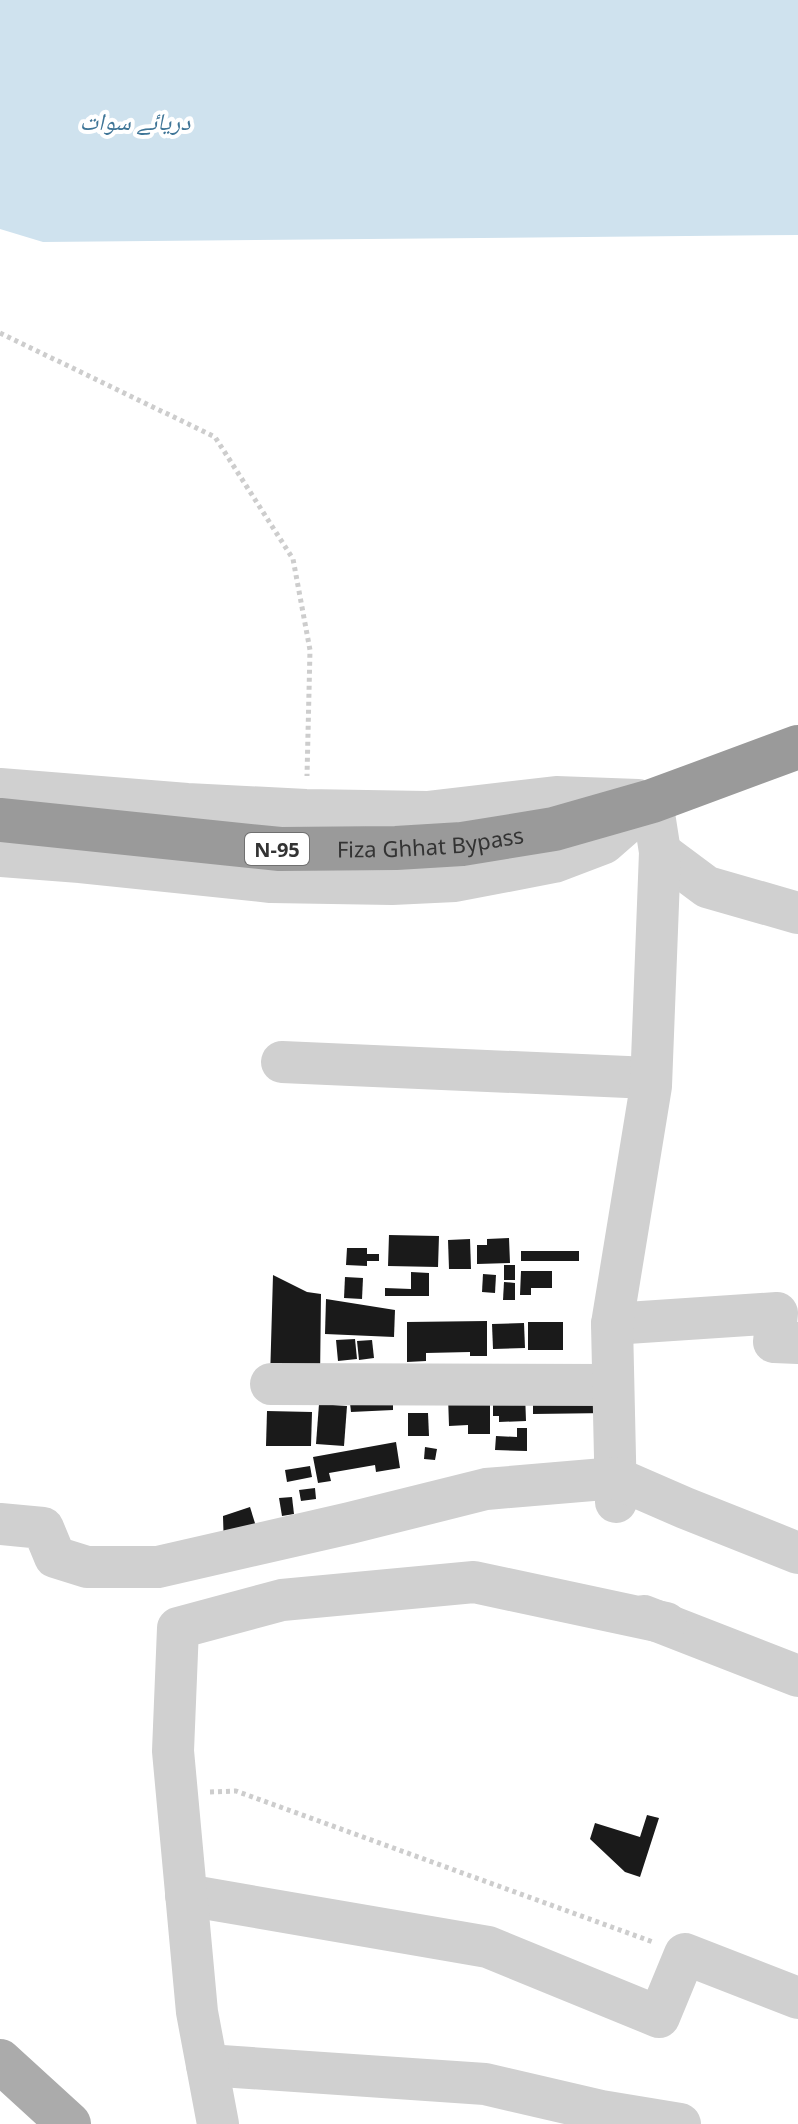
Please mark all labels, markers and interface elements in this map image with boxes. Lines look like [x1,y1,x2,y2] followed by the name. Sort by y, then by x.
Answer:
[79,104,191,137] water label: دریائے سوات
[337,819,526,864] street label: Fiza Ghhat Bypass
[245,833,309,865] road number: N-95

